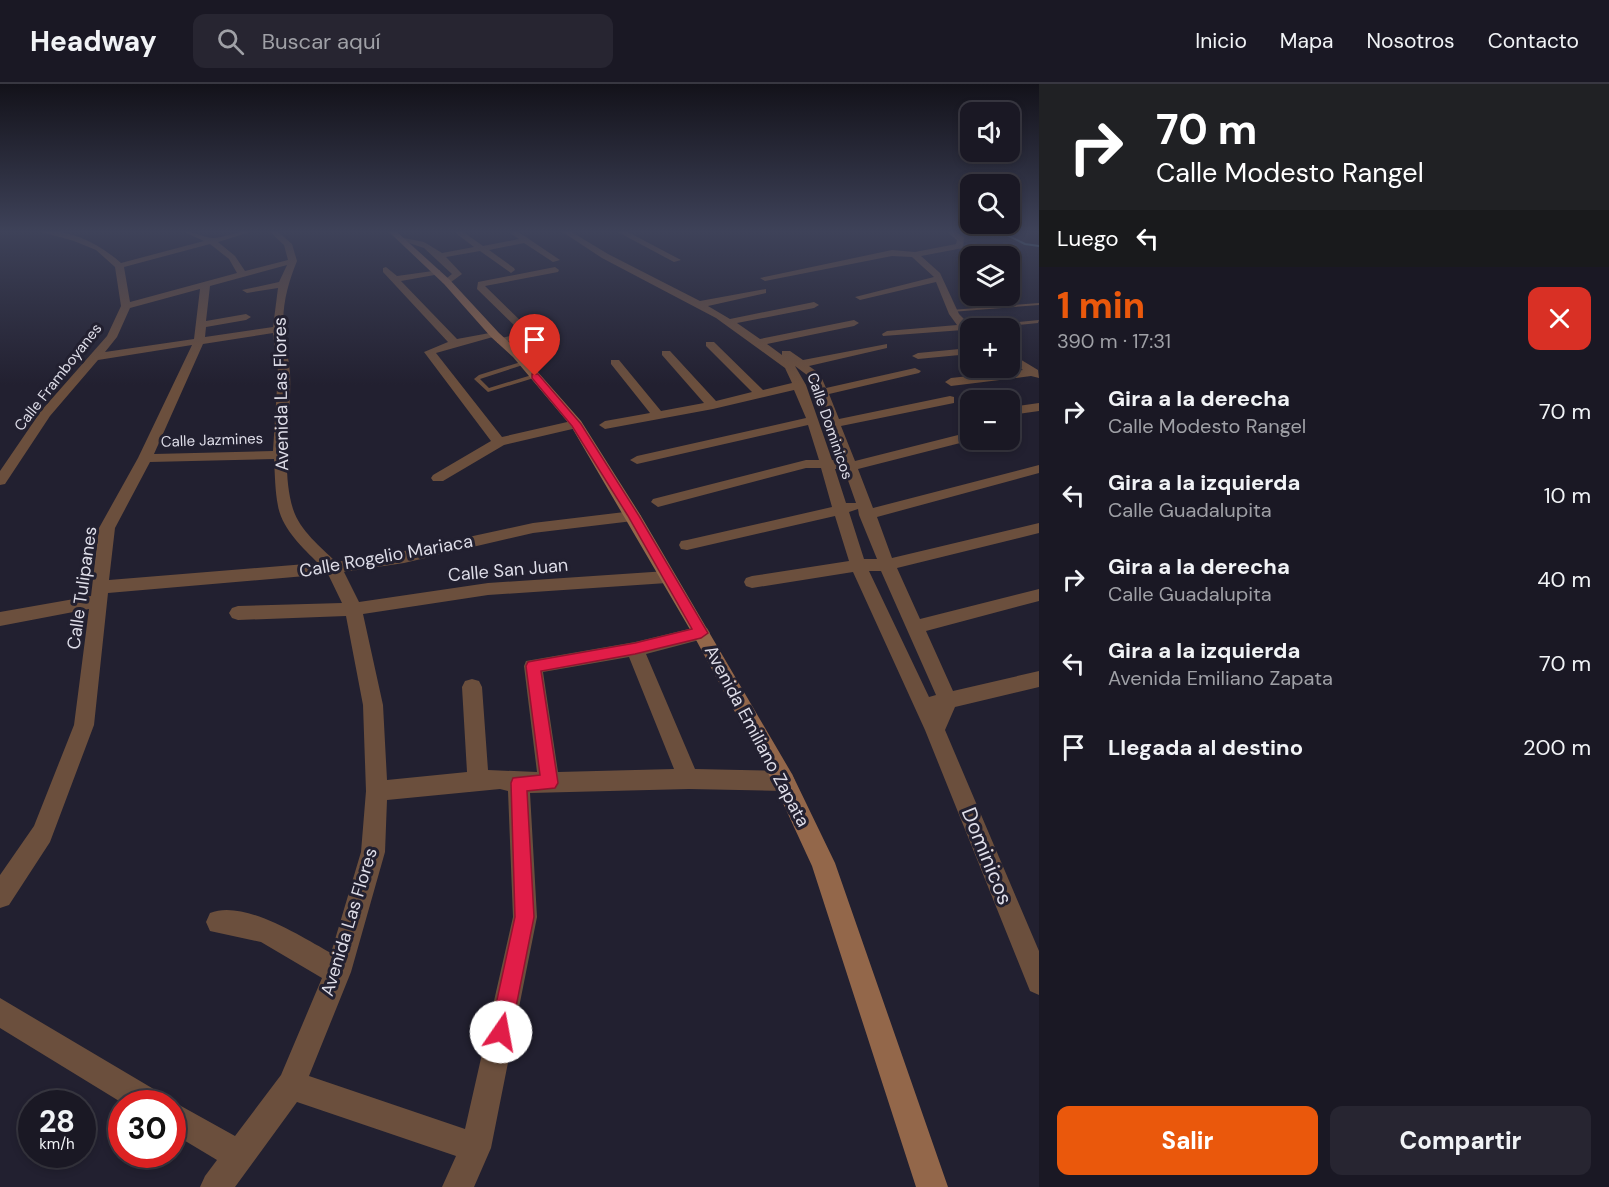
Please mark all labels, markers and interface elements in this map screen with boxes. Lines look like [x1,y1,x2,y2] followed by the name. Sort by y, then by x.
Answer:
[193,14,613,68] search box
[30,23,157,60] text: Headway
[214,25,247,58] icon: search
[262,27,380,56] text: Buscar aquí
[1195,27,1247,55] text: Inicio
[1280,27,1334,55] text: Mapa
[1367,27,1455,55] text: Nosotros
[1488,27,1579,55] text: Contacto
[960,102,1020,450] map controls
[960,102,1020,162] button: sound
[1156,102,1257,157] text: 70 m
[1057,108,1135,186] icon: right
[1156,155,1424,190] text: Calle Modesto Rangel
[960,174,1020,234] button: search
[1131,222,1164,255] icon: left
[1057,224,1119,253] text: Luego
[960,246,1020,306] button: layers
[1057,282,1145,329] text: 1 min
[1528,287,1591,350] button: close
[509,314,560,376] pin
[268,317,294,471] street label: Avenida Las Flores
[960,318,1020,378] button: +
[10,319,106,435] street label: Calle Framboyanes
[518,323,551,356] icon: arrive
[1057,328,1171,354] text: 390 m · 17:31
[802,370,858,482] street label: Calle Dominicos
[1108,384,1290,413] text: Gira a la derecha
[960,390,1020,450] button: −
[1057,395,1090,428] icon: right
[1539,397,1591,426] text: 70 m
[1108,413,1306,439] text: Calle Modesto Rangel
[161,428,263,452] street label: Calle Jazmines
[1108,468,1300,497] text: Gira a la izquierda
[1057,479,1090,512] icon: left
[1544,481,1591,510] text: 10 m
[1108,497,1272,523] text: Calle Guadalupita
[61,525,103,651] street label: Calle Tulipanes
[297,529,475,583] street label: Calle Rogelio Mariaca
[1108,552,1290,581] text: Gira a la derecha
[447,553,569,587] street label: Calle San Juan
[1057,563,1090,596] icon: right
[1537,565,1591,594] text: 40 m
[1108,581,1272,607] text: Calle Guadalupita
[1108,636,1300,665] text: Gira a la izquierda
[699,641,815,831] street label: Avenida Emiliano Zapata
[1057,647,1090,680] icon: left
[1539,649,1591,678] text: 70 m
[1108,665,1333,691] text: Avenida Emiliano Zapata
[1057,731,1090,764] icon: arrive
[1108,733,1303,762] text: Llegada al destino
[1523,733,1591,762] text: 200 m
[955,803,1019,909] street label: Dominicos
[315,845,383,999] street label: Avenida Las Flores
[469,1000,533,1064] position arrow
[108,1090,186,1168] speed limit sign: 30
[39,1102,75,1141] text: 28
[1057,1106,1318,1175] button: Salir
[1330,1106,1591,1175] button: Compartir
[39,1134,75,1154] text: km/h

